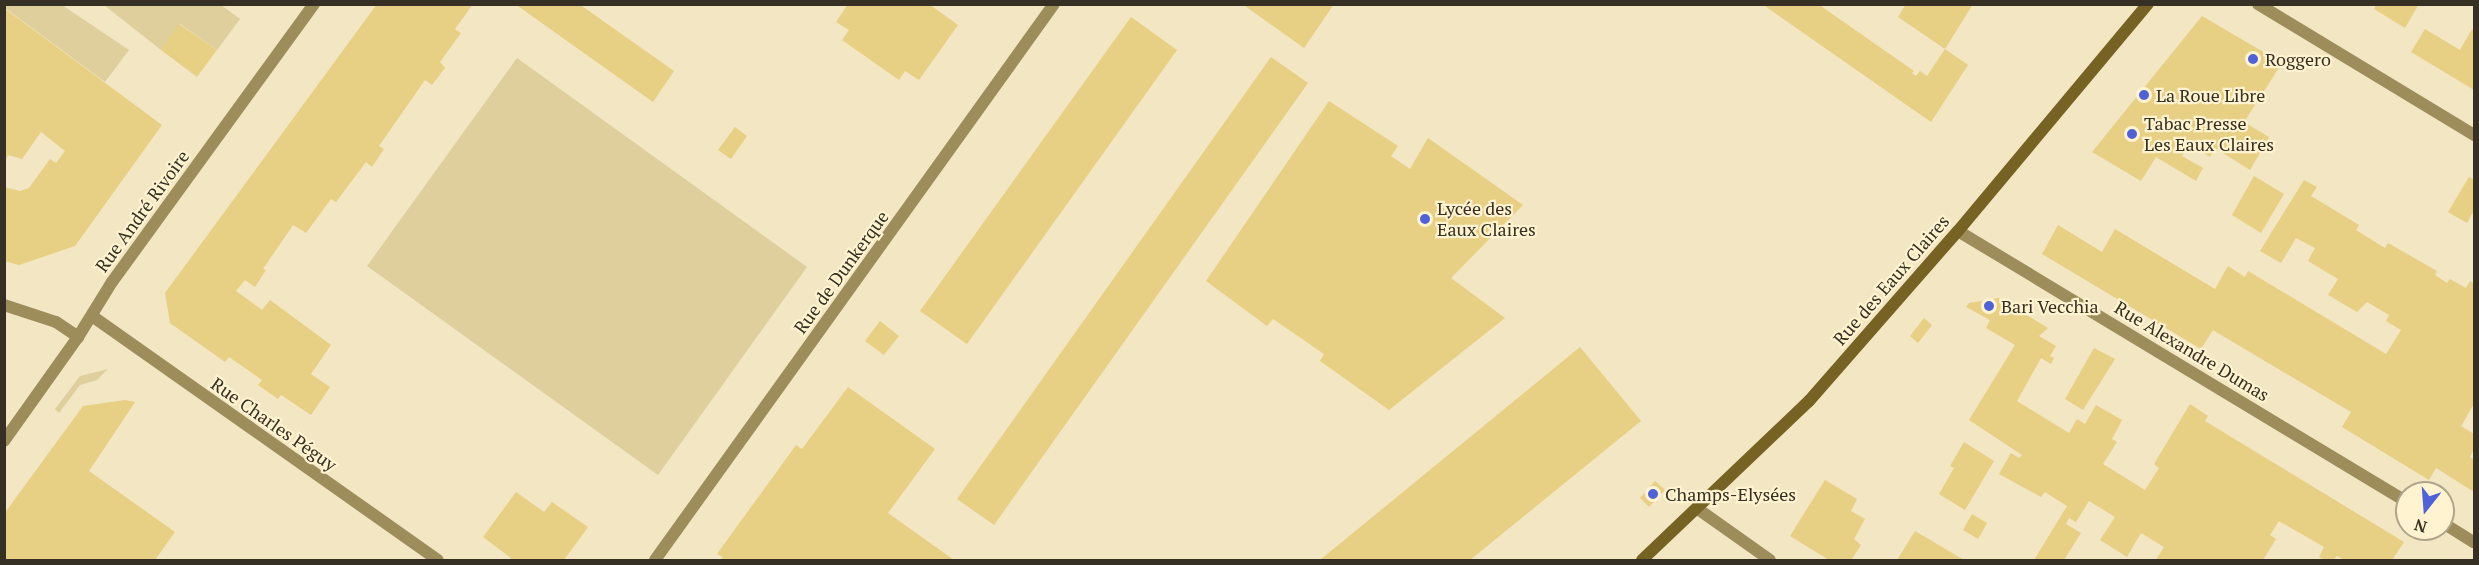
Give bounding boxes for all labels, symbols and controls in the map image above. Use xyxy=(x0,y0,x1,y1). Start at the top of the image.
place label: Roggero xyxy=(2265,48,2331,70)
marker: Roggero xyxy=(2246,52,2260,66)
place label: La Roue Libre xyxy=(2156,84,2265,106)
marker: La Roue Libre xyxy=(2137,88,2151,102)
place label: Tabac Presse Les Eaux Claires xyxy=(2144,113,2274,156)
marker: Tabac Presse Les Eaux Claires xyxy=(2125,127,2139,141)
street label: Rue André Rivoire xyxy=(90,146,194,276)
place label: Lycée des Eaux Claires xyxy=(1437,198,1536,240)
street label: Rue de Dunkerque xyxy=(789,206,893,338)
street label: Rue des Eaux Claires xyxy=(1829,211,1953,349)
marker: Lycée des Eaux Claires xyxy=(1418,212,1432,226)
place label: Bari Vecchia xyxy=(2001,295,2099,317)
street label: Rue Alexandre Dumas xyxy=(2111,296,2273,406)
marker: Bari Vecchia xyxy=(1982,299,1996,313)
street label: Rue Charles Péguy xyxy=(207,373,341,475)
north arrow xyxy=(2395,481,2455,541)
place label: Champs-Elysées xyxy=(1665,483,1796,505)
marker: Champs-Elysées xyxy=(1646,487,1660,501)
text: N xyxy=(2411,514,2429,539)

